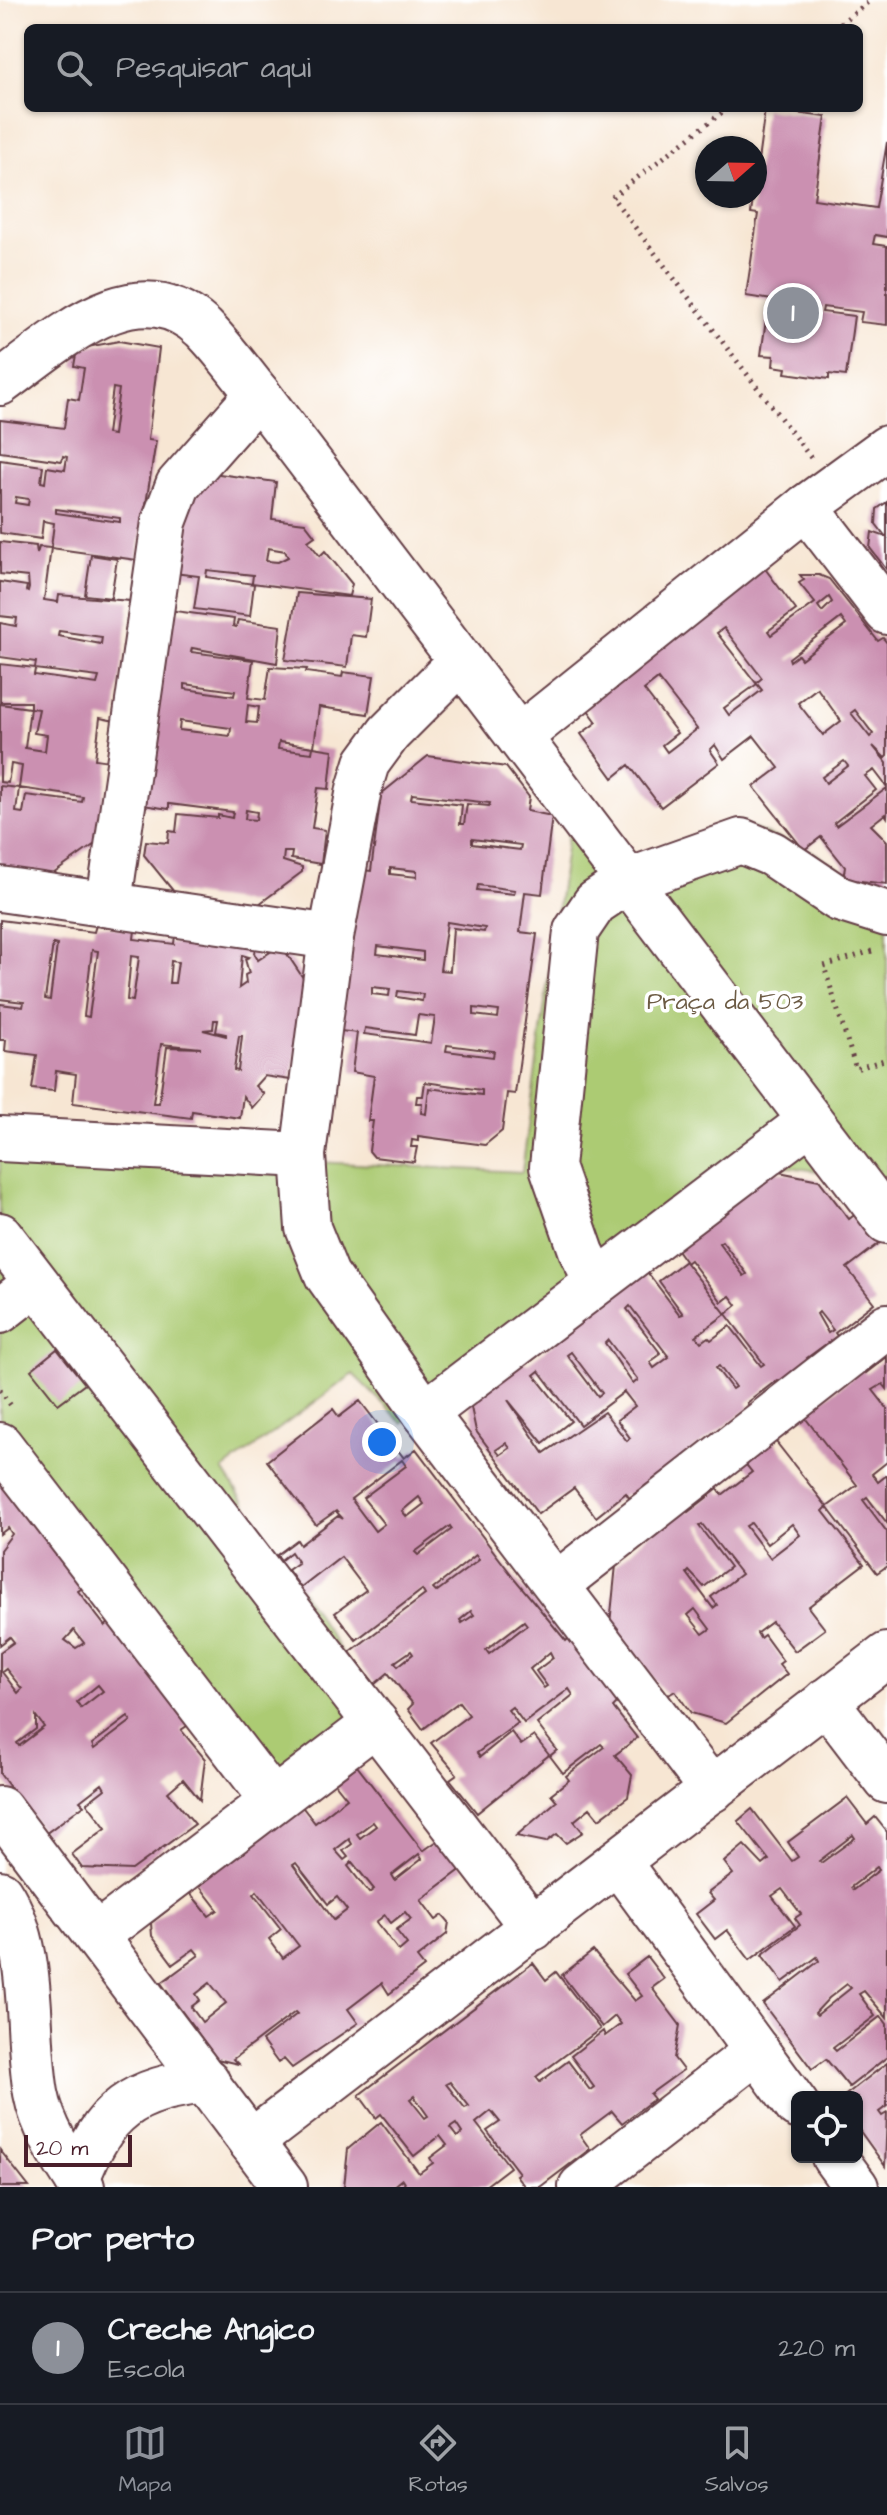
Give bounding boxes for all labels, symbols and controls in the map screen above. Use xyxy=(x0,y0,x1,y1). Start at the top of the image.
search box xyxy=(24,24,863,112)
icon: search xyxy=(52,46,96,90)
text: Pesquisar aqui xyxy=(116,47,311,89)
north arrow xyxy=(695,136,767,208)
pin: 1 xyxy=(767,283,819,343)
park label: Praça da 503 xyxy=(647,985,803,1019)
your location xyxy=(362,1422,402,1462)
map controls xyxy=(791,2091,863,2163)
button: locate xyxy=(791,2091,863,2163)
scale bar xyxy=(24,2131,132,2167)
text: 20 m xyxy=(36,2133,88,2164)
text: Por perto xyxy=(32,2215,194,2263)
text: Creche Angico xyxy=(108,2309,314,2351)
text: 1 xyxy=(56,2330,60,2366)
text: 220 m xyxy=(778,2330,855,2366)
text: Escola xyxy=(108,2351,185,2387)
tab: Mapa xyxy=(119,2421,171,2500)
tab: Rotas xyxy=(409,2421,468,2500)
tab: Salvos xyxy=(705,2421,768,2500)

